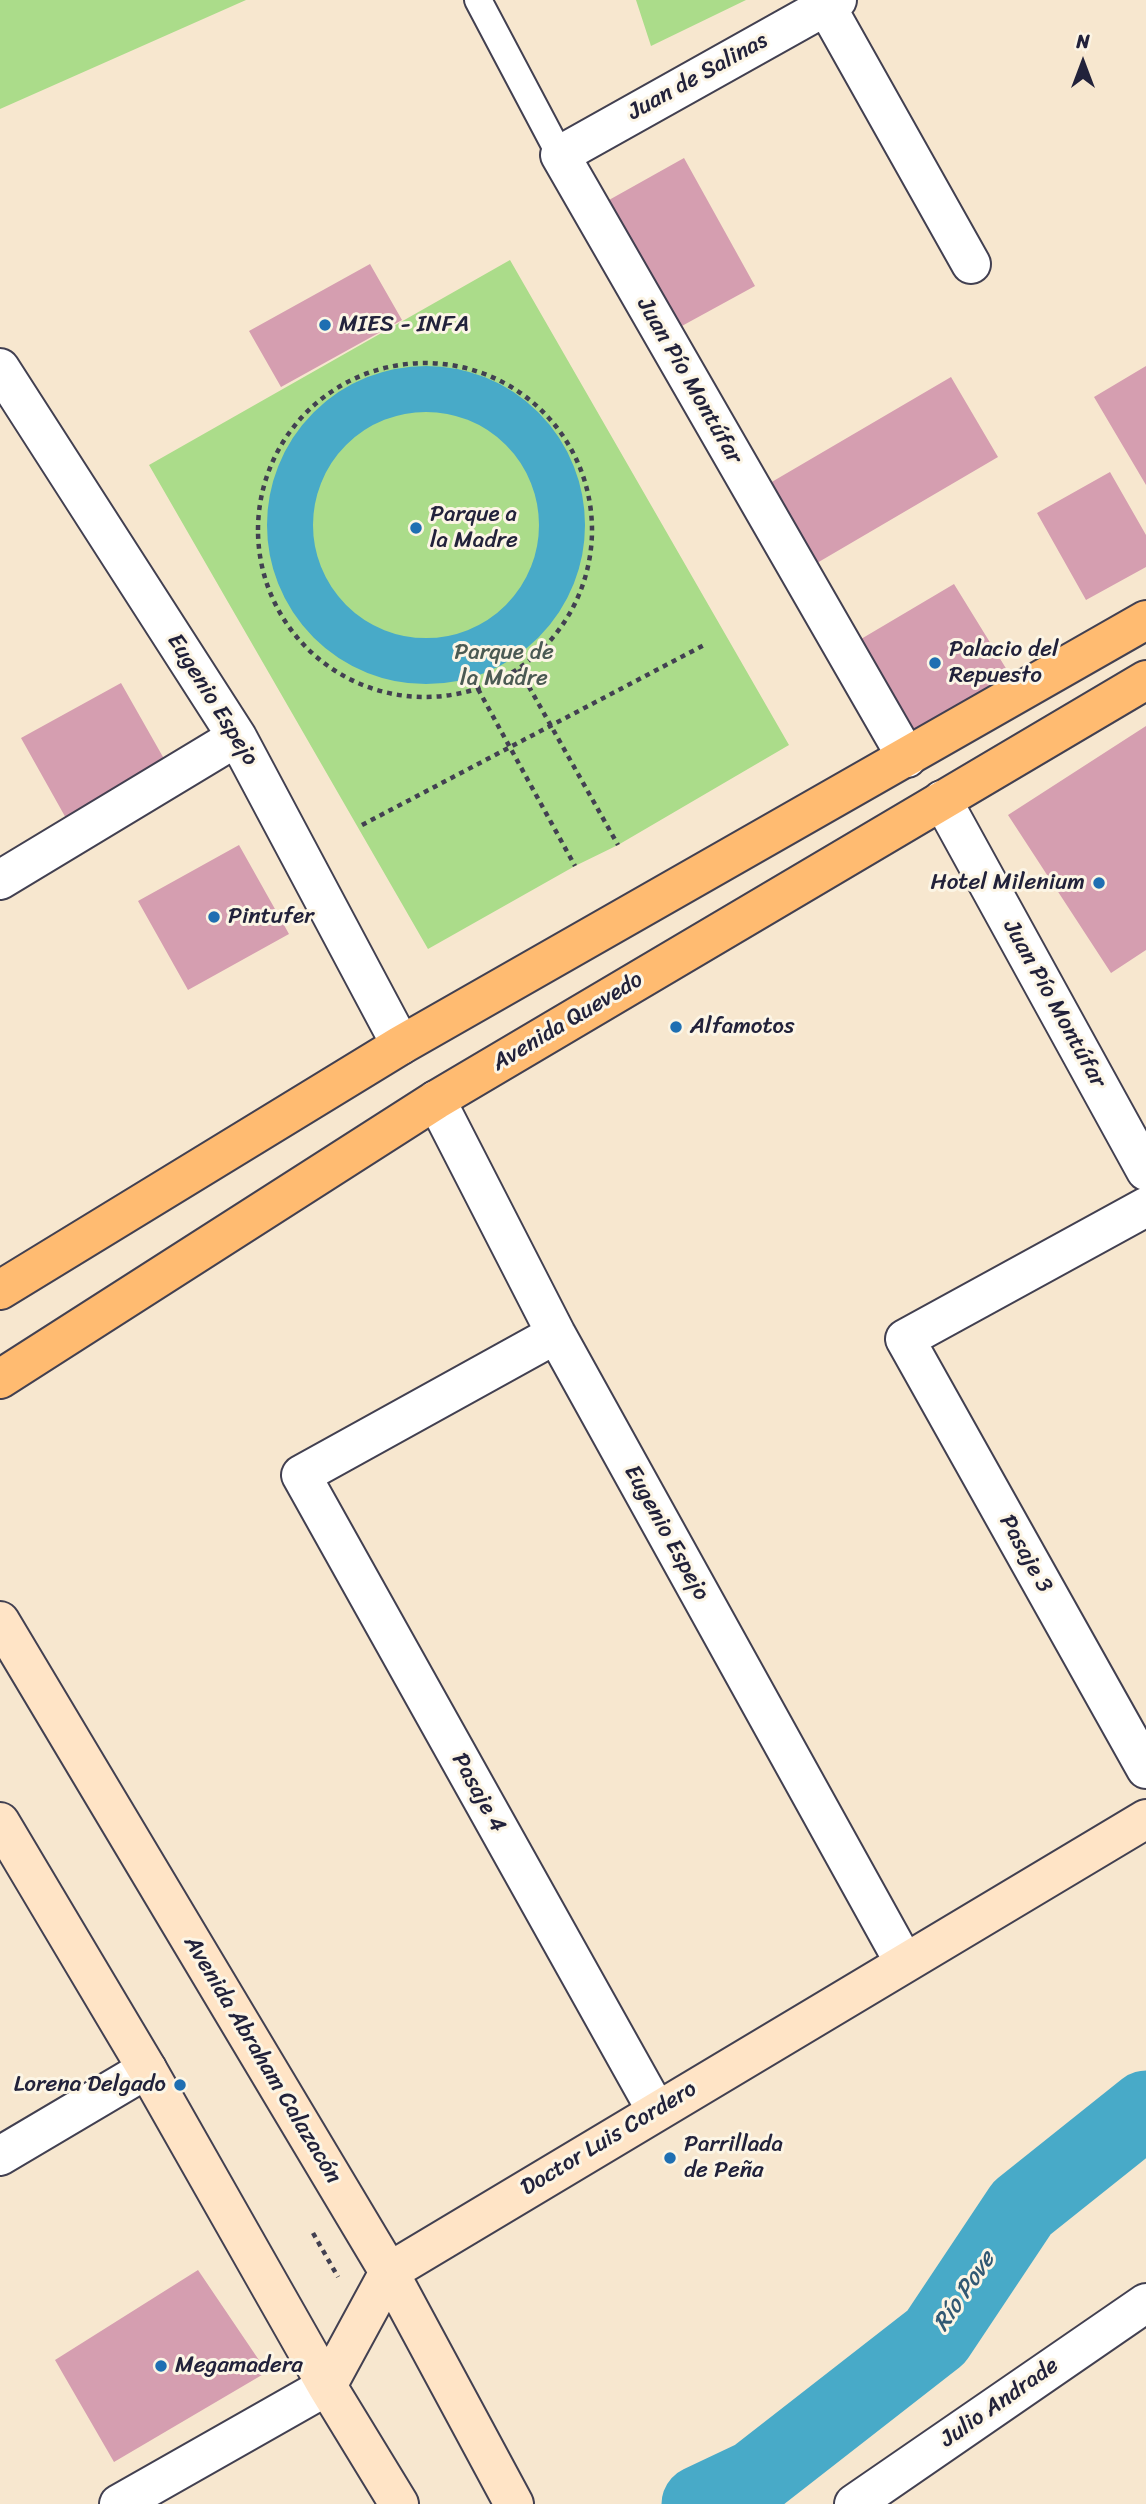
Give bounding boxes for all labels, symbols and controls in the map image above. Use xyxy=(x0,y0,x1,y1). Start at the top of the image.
text: N xyxy=(1076,25,1090,58)
street label: Juan de Salinas xyxy=(623,27,773,127)
north arrow xyxy=(1048,28,1118,98)
street label: Juan Pío Montúfar xyxy=(630,293,748,469)
place label: MIES - INFA xyxy=(339,311,469,339)
marker: MIES - INFA xyxy=(317,317,333,333)
place label: Parque a la Madre xyxy=(430,501,518,555)
marker: Parque a la Madre xyxy=(408,520,424,536)
street label: Eugenio Espejo xyxy=(160,629,264,771)
place label: Palacio del Repuesto xyxy=(949,636,1059,690)
park label: Parque de la Madre xyxy=(454,639,554,693)
marker: Palacio del Repuesto xyxy=(927,655,943,671)
place label: Hotel Milenium xyxy=(930,869,1085,897)
marker: Hotel Milenium xyxy=(1091,875,1107,891)
place label: Pintufer xyxy=(228,903,314,931)
marker: Pintufer xyxy=(206,909,222,925)
street label: Juan Pío Montúfar xyxy=(997,915,1111,1093)
street label: Avenida Quevedo xyxy=(488,966,648,1078)
place label: Alfamotos xyxy=(690,1013,795,1041)
marker: Alfamotos xyxy=(668,1019,684,1035)
street label: Eugenio Espejo xyxy=(617,1460,715,1606)
street label: Pasaje 3 xyxy=(992,1510,1058,1598)
street label: Pasaje 4 xyxy=(445,1748,511,1838)
street label: Avenida Abraham Calazacón xyxy=(177,1931,347,2189)
place label: Lorena Delgado xyxy=(14,2071,166,2099)
street label: Doctor Luis Cordero xyxy=(516,2076,702,2202)
marker: Lorena Delgado xyxy=(172,2077,188,2093)
place label: Parrillada de Peña xyxy=(684,2131,783,2185)
marker: Parrillada de Peña xyxy=(662,2150,678,2166)
water label: Río Pove xyxy=(928,2247,1002,2337)
place label: Megamadera xyxy=(175,2352,303,2380)
street label: Julio Andrade xyxy=(936,2352,1064,2454)
marker: Megamadera xyxy=(153,2358,169,2374)

